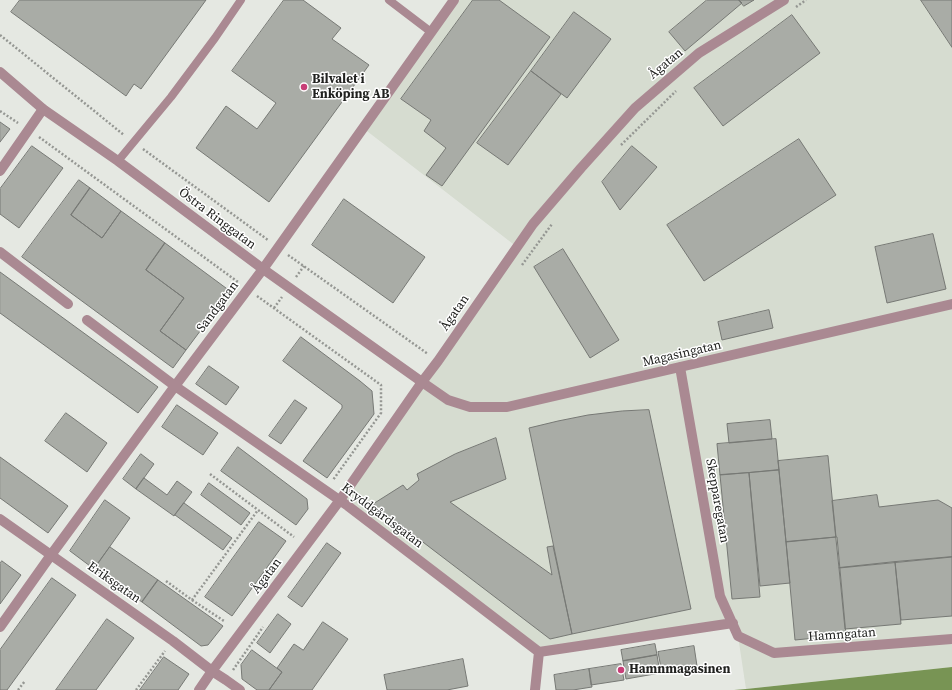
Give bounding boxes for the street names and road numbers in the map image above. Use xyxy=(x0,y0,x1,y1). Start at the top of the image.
street label: Ågatan xyxy=(646,45,686,83)
street label: Östra Ringgatan xyxy=(175,185,259,253)
street label: Sandgatan xyxy=(194,278,242,336)
street label: Ågatan xyxy=(437,292,473,334)
street label: Magasingatan xyxy=(641,337,723,371)
street label: Skepparegatan xyxy=(702,458,732,544)
street label: Kryddgårdsgatan xyxy=(338,480,426,552)
street label: Ågatan xyxy=(249,555,285,597)
street label: Eriksgatan xyxy=(84,559,144,607)
street label: Hamngatan xyxy=(808,625,876,645)

